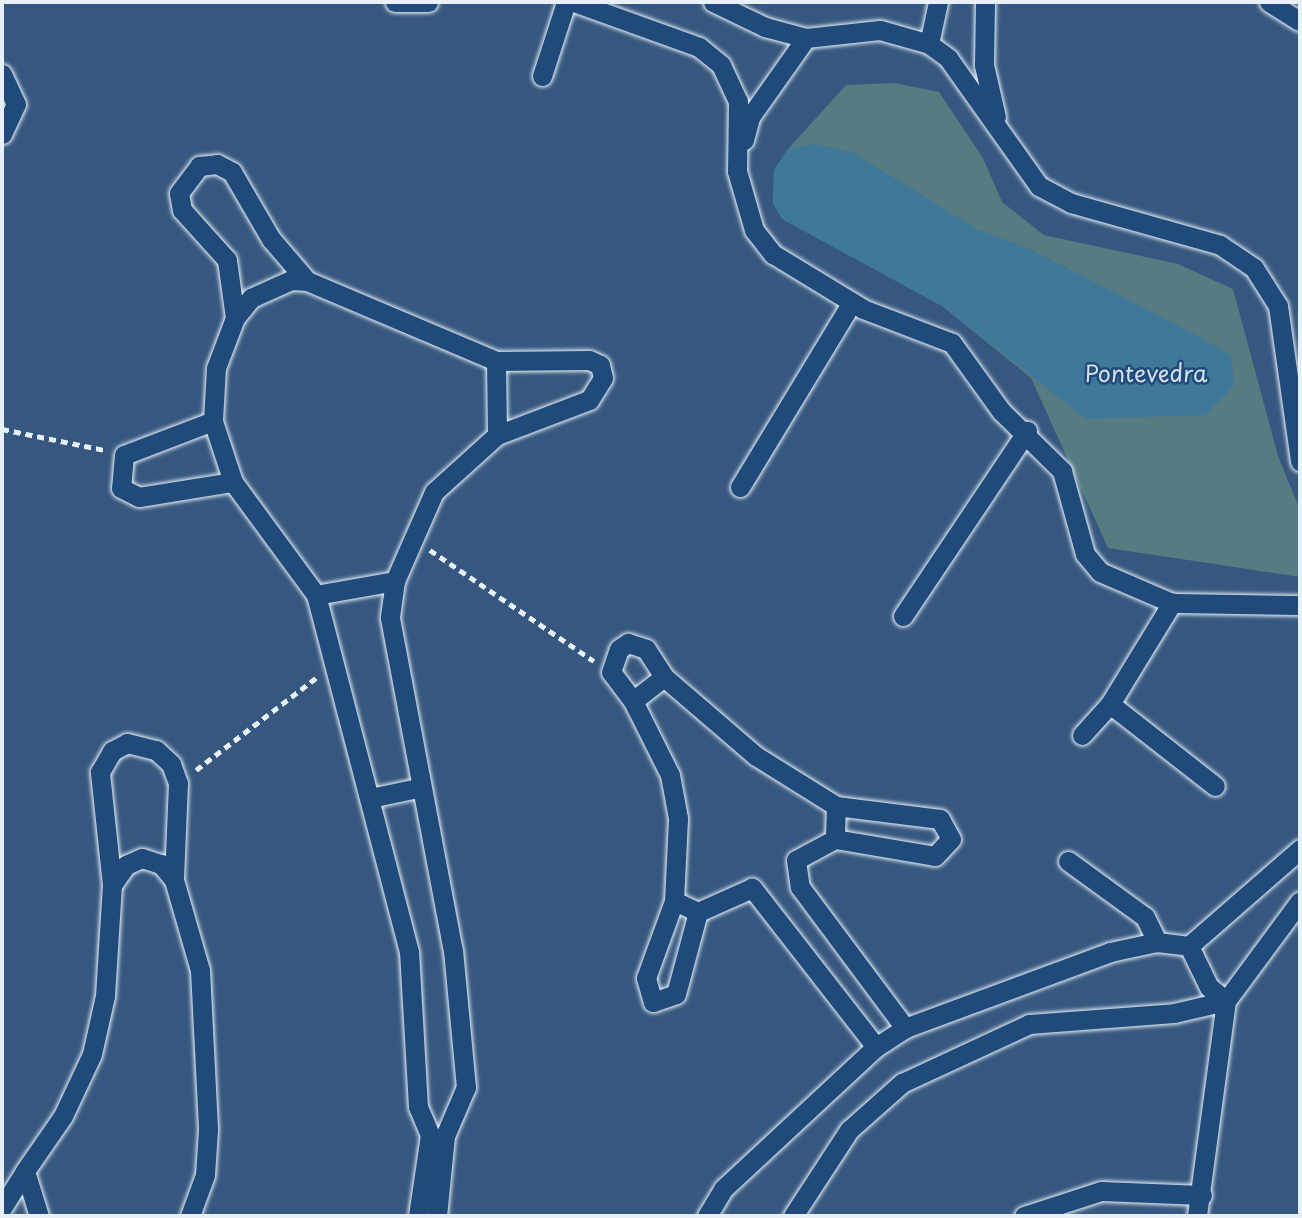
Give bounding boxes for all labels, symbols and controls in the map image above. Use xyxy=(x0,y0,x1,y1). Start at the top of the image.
park label: Pontevedra xyxy=(1085,359,1207,387)

